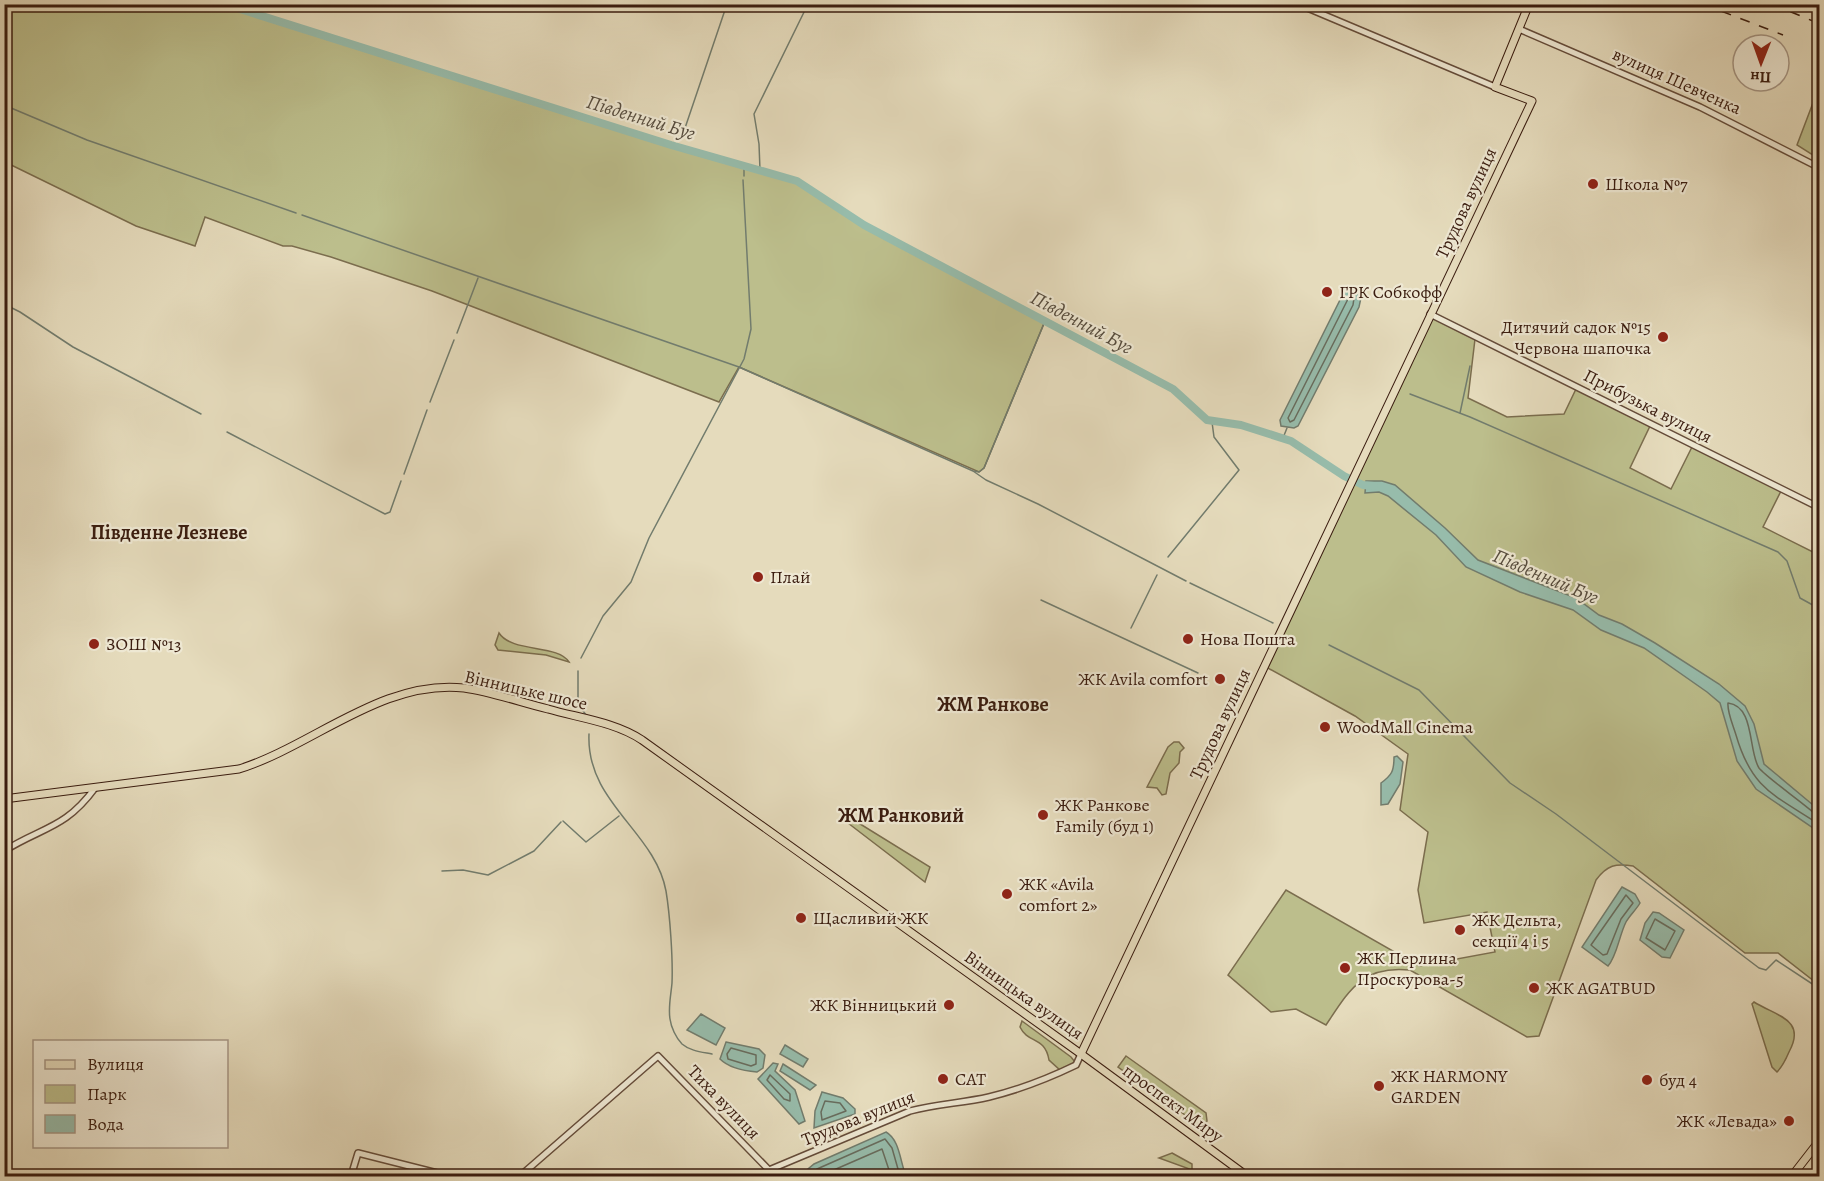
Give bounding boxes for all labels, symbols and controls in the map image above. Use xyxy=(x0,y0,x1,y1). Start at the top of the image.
north arrow xyxy=(1731,33,1791,93)
street label: вулиця Шевченка xyxy=(1609,42,1746,120)
text: Пн xyxy=(1750,66,1771,88)
water label: Південний Буг xyxy=(583,88,699,147)
street label: Трудова вулиця xyxy=(1430,144,1502,262)
place label: Школа №7 xyxy=(1605,172,1688,196)
marker: Школа №7 xyxy=(1586,177,1600,191)
place label: ГРК Собкофф xyxy=(1339,280,1442,304)
water label: Південний Буг xyxy=(1026,284,1138,361)
marker: ГРК Собкофф xyxy=(1320,285,1334,299)
place label: Дитячий садок №15 Червона шапочка xyxy=(1501,315,1652,360)
marker: Дитячий садок №15 Червона шапочка xyxy=(1656,330,1670,344)
street label: Прибузька вулиця xyxy=(1580,363,1716,449)
district label: Південне Лезневе xyxy=(90,519,248,546)
water label: Південний Буг xyxy=(1489,542,1603,611)
place label: Плай xyxy=(770,565,811,589)
marker: Плай xyxy=(751,570,765,584)
place label: Нова Пошта xyxy=(1200,627,1296,651)
place label: ЗОШ №13 xyxy=(106,632,181,656)
marker: Нова Пошта xyxy=(1181,632,1195,646)
marker: ЗОШ №13 xyxy=(87,637,101,651)
street label: Вінницьке шосе xyxy=(462,664,590,716)
street label: Трудова вулиця xyxy=(1184,665,1256,783)
place label: ЖК Avila comfort xyxy=(1078,667,1208,691)
marker: ЖК Avila comfort xyxy=(1213,672,1227,686)
district label: ЖМ Ранкове xyxy=(937,691,1049,718)
place label: WoodMall Cinema xyxy=(1336,715,1474,739)
marker: WoodMall Cinema xyxy=(1318,720,1332,734)
place label: ЖК Ранкове Family (буд 1) xyxy=(1055,793,1154,838)
district label: ЖМ Ранковий xyxy=(838,802,964,829)
marker: ЖК Ранкове Family (буд 1) xyxy=(1036,808,1050,822)
place label: ЖК «Avila comfort 2» xyxy=(1019,872,1098,917)
marker: ЖК «Avila comfort 2» xyxy=(1000,887,1014,901)
place label: Щасливий ЖК xyxy=(813,906,929,930)
place label: ЖК Дельта, секції 4 і 5 xyxy=(1472,908,1562,953)
marker: Щасливий ЖК xyxy=(794,911,808,925)
marker: ЖК Дельта, секції 4 і 5 xyxy=(1453,923,1467,937)
street label: Вінницька вулиця xyxy=(959,945,1089,1045)
place label: ЖК Перлина Проскурова-5 xyxy=(1357,946,1464,991)
marker: ЖК Перлина Проскурова-5 xyxy=(1338,961,1352,975)
place label: ЖК AGATBUD xyxy=(1546,976,1655,1000)
marker: ЖК AGATBUD xyxy=(1527,981,1541,995)
place label: ЖК Вінницький xyxy=(810,993,937,1017)
marker: ЖК Вінницький xyxy=(942,998,956,1012)
legend xyxy=(33,1040,228,1148)
text: Вулиця xyxy=(87,1052,144,1076)
street label: проспект Миру xyxy=(1118,1058,1229,1148)
street label: Тиха вулиця xyxy=(682,1059,766,1145)
place label: ЖК HARMONY GARDEN xyxy=(1391,1064,1509,1109)
place label: САТ xyxy=(955,1067,986,1091)
place label: буд 4 xyxy=(1659,1068,1697,1092)
marker: САТ xyxy=(936,1072,950,1086)
marker: буд 4 xyxy=(1640,1073,1654,1087)
marker: ЖК HARMONY GARDEN xyxy=(1372,1079,1386,1093)
text: Парк xyxy=(87,1082,127,1106)
street label: Трудова вулиця xyxy=(798,1084,918,1152)
place label: ЖК «Левада» xyxy=(1677,1109,1777,1133)
text: Вода xyxy=(87,1112,125,1136)
marker: ЖК «Левада» xyxy=(1782,1114,1796,1128)

